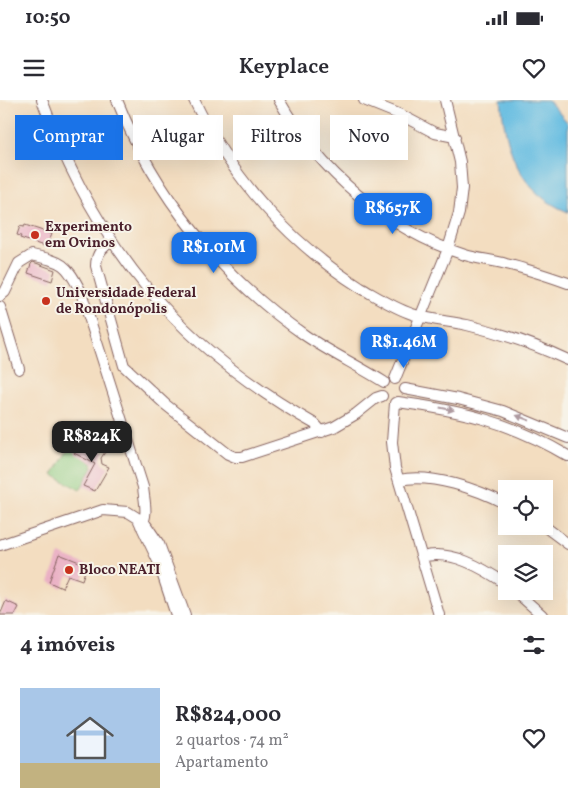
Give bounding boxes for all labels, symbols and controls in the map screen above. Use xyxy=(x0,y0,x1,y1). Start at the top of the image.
text: 10:50 xyxy=(25,5,70,31)
text: Keyplace xyxy=(239,52,329,83)
icon: menu xyxy=(20,54,48,82)
icon: heart xyxy=(520,54,548,82)
chip: Comprar xyxy=(15,115,123,160)
chip: Alugar xyxy=(133,115,223,160)
chip: Filtros xyxy=(233,115,320,160)
chip: Novo xyxy=(330,115,408,160)
pin: R$657K xyxy=(352,192,434,235)
text: R$657K xyxy=(365,198,421,220)
place label: Experimento em Ovinos xyxy=(45,218,132,253)
marker: Experimento em Ovinos xyxy=(29,229,41,241)
pin: R$1.01M xyxy=(168,232,260,274)
text: R$1.01M xyxy=(183,237,245,259)
place label: Universidade Federal de Rondonópolis xyxy=(56,284,197,319)
marker: Universidade Federal de Rondonópolis xyxy=(40,295,52,307)
pin: R$1.46M xyxy=(358,326,450,369)
text: R$1.46M xyxy=(372,332,437,354)
one-way arrow xyxy=(439,405,454,413)
one-way arrow xyxy=(515,414,530,422)
pin: R$824K xyxy=(51,420,133,463)
text: R$824K xyxy=(63,426,121,448)
map controls xyxy=(498,480,553,600)
button: locate xyxy=(498,480,553,535)
button: layers xyxy=(498,545,553,600)
place label: Bloco NEATI xyxy=(79,561,160,580)
marker: Bloco NEATI xyxy=(63,564,75,576)
text: 4 imóveis xyxy=(20,631,115,660)
icon: filters xyxy=(520,631,548,659)
text: R$824,000 xyxy=(175,701,281,730)
icon: home xyxy=(60,708,120,768)
icon: heart xyxy=(520,724,548,752)
text: 2 quartos · 74 m² xyxy=(175,730,289,752)
text: Apartamento xyxy=(175,752,268,774)

